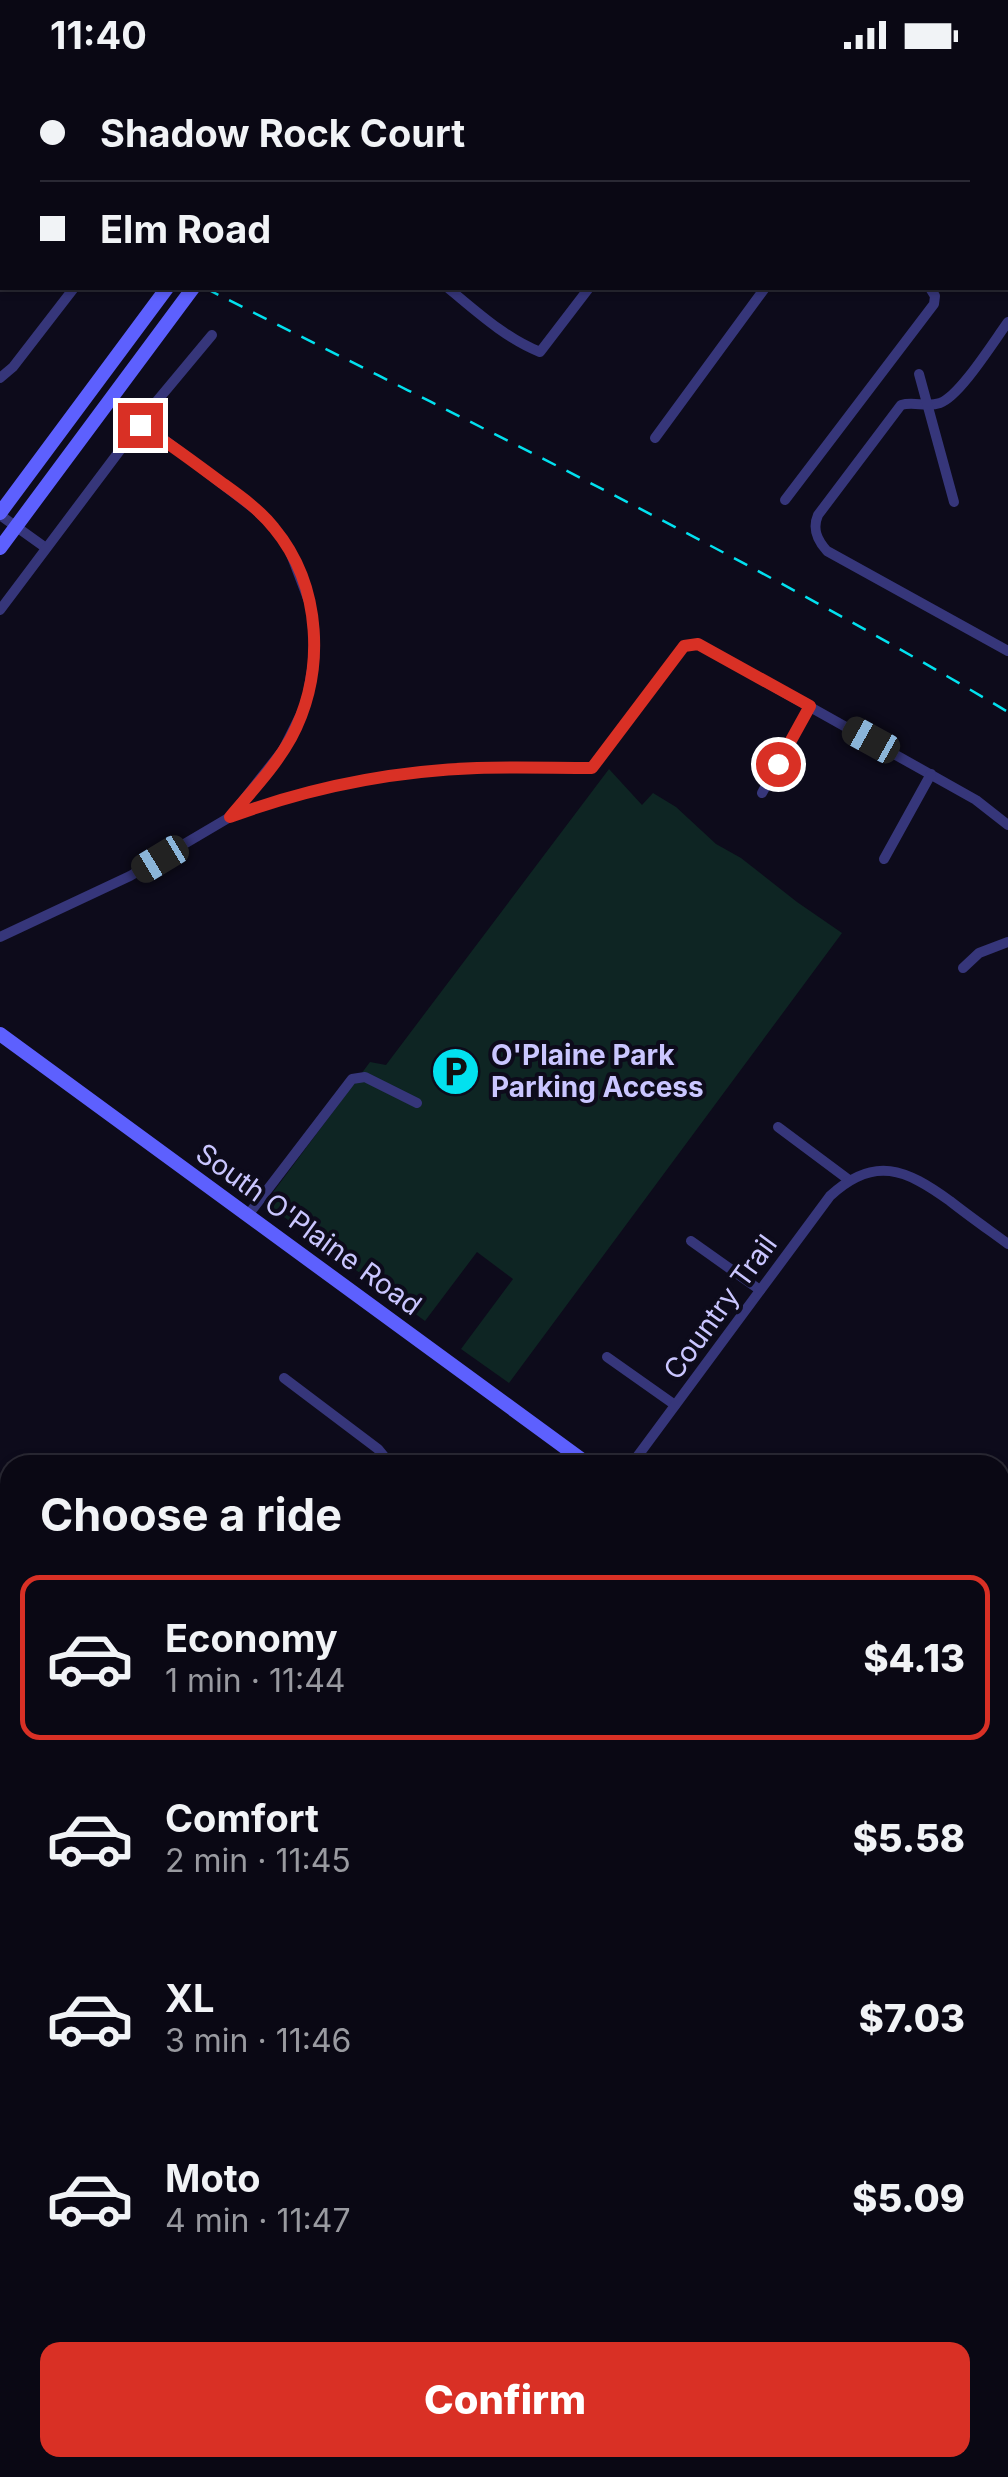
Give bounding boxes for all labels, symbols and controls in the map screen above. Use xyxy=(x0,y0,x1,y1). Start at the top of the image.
text: 11:40 xyxy=(50,12,147,58)
text: Shadow Rock Court xyxy=(100,110,465,156)
text: Elm Road xyxy=(100,206,271,252)
route end xyxy=(118,403,163,448)
car xyxy=(837,712,905,768)
route start xyxy=(756,742,801,787)
car xyxy=(127,831,193,887)
place label: O'Plaine Park Parking Access xyxy=(491,1038,704,1104)
parking icon: O'Plaine Park Parking Access xyxy=(430,1045,482,1097)
street label: South O'Plaine Road xyxy=(190,1136,428,1322)
street label: Country Trail xyxy=(656,1228,784,1386)
text: Choose a ride xyxy=(40,1487,342,1542)
icon: car xyxy=(45,1613,135,1703)
text: Economy xyxy=(165,1615,338,1661)
text: $4.13 xyxy=(863,1635,965,1681)
text: 1 min · 11:44 xyxy=(165,1661,346,1700)
icon: car xyxy=(45,1793,135,1883)
text: Comfort xyxy=(165,1795,319,1841)
text: $5.58 xyxy=(853,1815,965,1861)
text: 2 min · 11:45 xyxy=(165,1841,351,1880)
icon: car xyxy=(45,1973,135,2063)
text: XL xyxy=(165,1975,215,2021)
text: $7.03 xyxy=(859,1995,965,2041)
text: 3 min · 11:46 xyxy=(165,2021,351,2060)
icon: car xyxy=(45,2153,135,2243)
text: Moto xyxy=(165,2155,261,2201)
text: $5.09 xyxy=(852,2175,965,2221)
text: 4 min · 11:47 xyxy=(165,2201,351,2240)
button: Confirm xyxy=(40,2342,970,2457)

